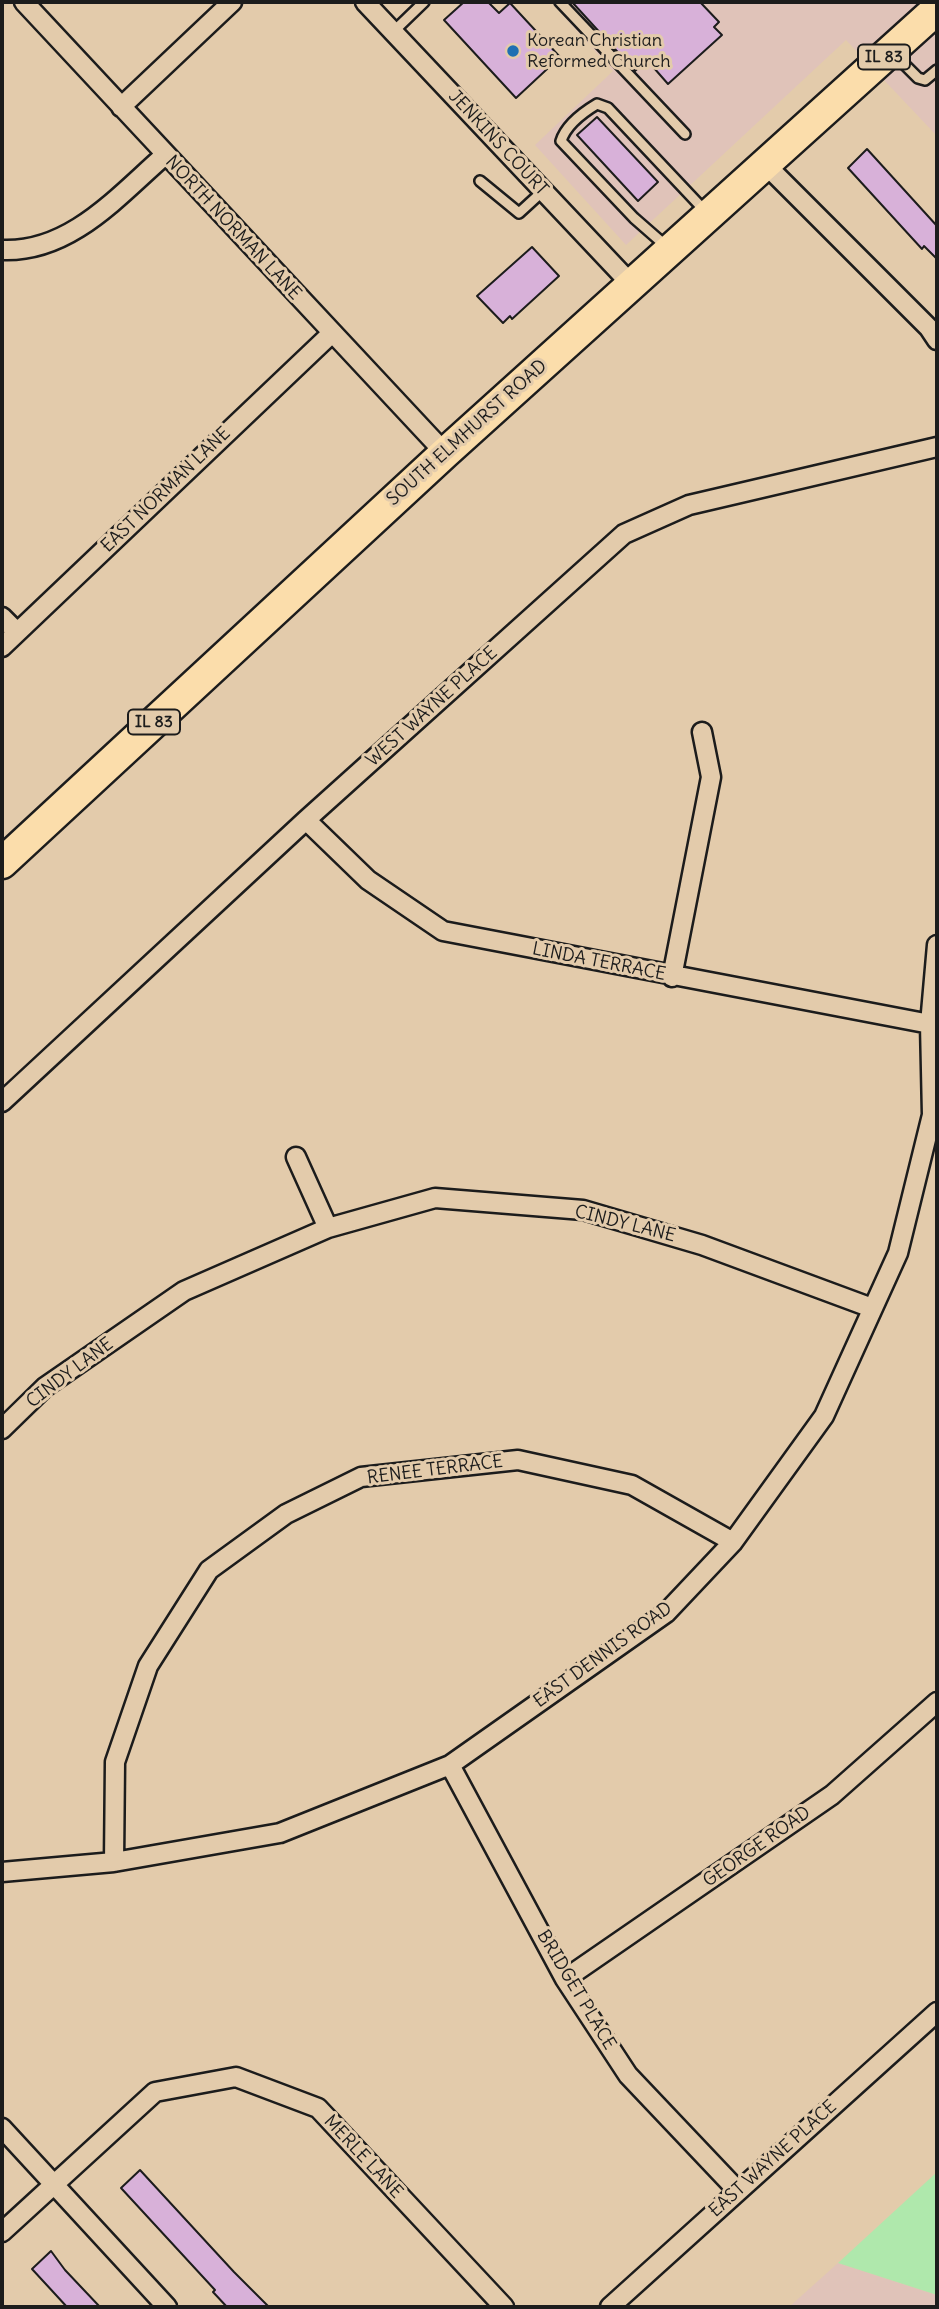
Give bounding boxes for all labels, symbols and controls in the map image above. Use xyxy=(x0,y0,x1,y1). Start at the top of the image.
place label: Korean Christian Reformed Church xyxy=(527,30,671,72)
marker: Korean Christian Reformed Church xyxy=(505,43,521,59)
road number: IL 83 xyxy=(858,44,910,69)
street label: JENKINS COURT xyxy=(444,86,552,200)
street label: NORTH NORMAN LANE xyxy=(161,151,305,305)
street label: SOUTH ELMHURST ROAD xyxy=(383,355,551,511)
street label: EAST NORMAN LANE xyxy=(97,423,235,557)
street label: WEST WAYNE PLACE xyxy=(362,642,502,772)
road number: IL 83 xyxy=(128,709,180,734)
street label: LINDA TERRACE xyxy=(530,938,668,986)
street label: CINDY LANE xyxy=(572,1201,678,1247)
street label: CINDY LANE xyxy=(22,1333,118,1413)
street label: RENEE TERRACE xyxy=(366,1451,504,1489)
street label: EAST DENNIS ROAD xyxy=(530,1598,676,1712)
street label: GEORGE ROAD xyxy=(699,1802,815,1892)
street label: BRIDGET PLACE xyxy=(532,1926,620,2054)
street label: EAST WAYNE PLACE xyxy=(705,2096,841,2222)
street label: MERLE LANE xyxy=(319,2111,407,2203)

